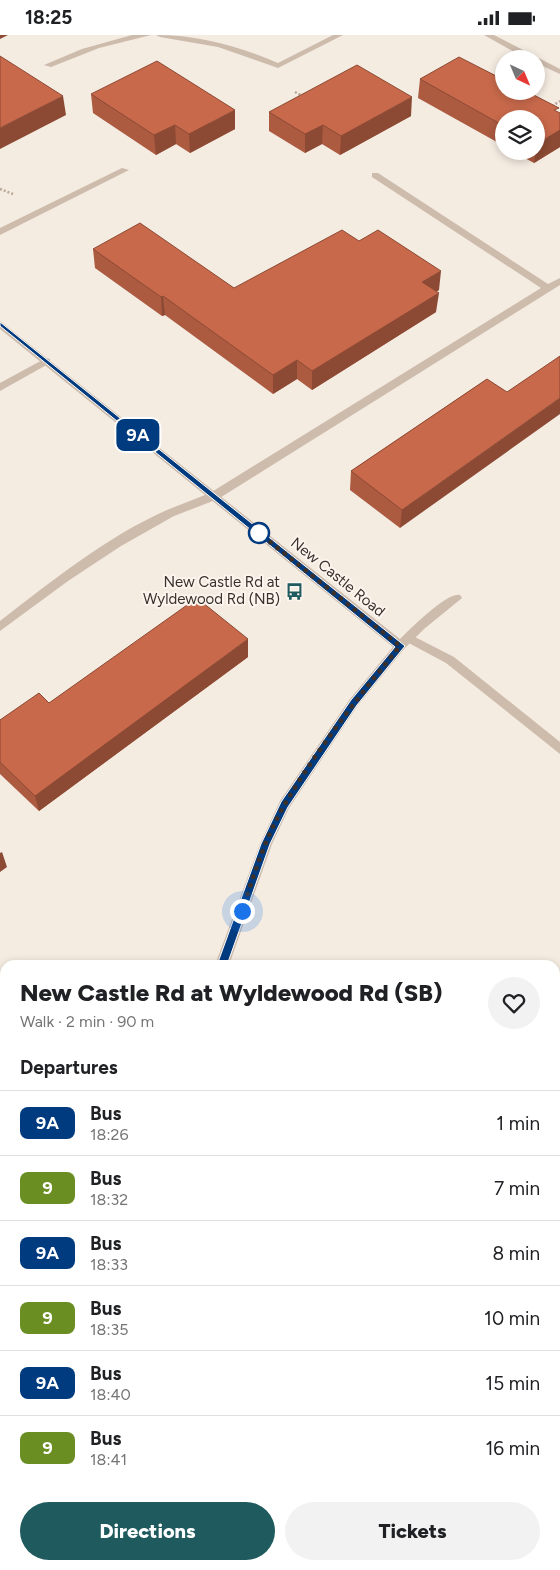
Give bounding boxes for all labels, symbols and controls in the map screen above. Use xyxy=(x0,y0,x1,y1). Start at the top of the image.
text: 18:25 xyxy=(25,6,72,29)
north arrow xyxy=(495,50,545,100)
map controls xyxy=(495,50,545,160)
button: layers xyxy=(495,110,545,160)
line badge: 9A xyxy=(116,419,160,451)
text: 9A xyxy=(126,424,150,446)
unlabelled marker xyxy=(248,522,270,544)
street label: New Castle Road xyxy=(287,534,389,620)
place label: New Castle Rd at Wyldewood Rd (NB) xyxy=(143,573,280,608)
bus stop icon: New Castle Rd at Wyldewood Rd (NB) xyxy=(284,581,304,601)
your location xyxy=(230,899,255,924)
button: heart xyxy=(488,977,540,1029)
text: New Castle Rd at Wyldewood Rd (SB) xyxy=(20,978,443,1007)
text: Walk · 2 min · 90 m xyxy=(20,1012,154,1031)
text: Departures xyxy=(20,1056,118,1079)
text: Bus xyxy=(90,1102,121,1125)
text: 9A xyxy=(36,1112,59,1134)
text: 1 min xyxy=(496,1112,540,1135)
text: 18:26 xyxy=(90,1125,128,1144)
text: Bus xyxy=(90,1167,121,1190)
text: 9 xyxy=(42,1177,53,1199)
text: 7 min xyxy=(494,1177,540,1200)
text: 18:32 xyxy=(90,1190,128,1209)
text: Bus xyxy=(90,1232,121,1255)
text: 9A xyxy=(36,1242,59,1264)
text: 8 min xyxy=(492,1242,540,1265)
text: 18:33 xyxy=(90,1255,128,1274)
text: Bus xyxy=(90,1297,121,1320)
text: 9 xyxy=(42,1307,53,1329)
text: 10 min xyxy=(484,1307,540,1330)
text: 18:35 xyxy=(90,1320,128,1339)
text: Bus xyxy=(90,1362,121,1385)
text: 9A xyxy=(36,1372,59,1394)
text: 15 min xyxy=(485,1372,540,1395)
text: 18:40 xyxy=(90,1385,131,1404)
text: Bus xyxy=(90,1427,121,1450)
text: 9 xyxy=(42,1437,53,1459)
text: 16 min xyxy=(486,1437,540,1460)
text: 18:41 xyxy=(90,1450,127,1469)
button: Directions xyxy=(20,1502,275,1560)
button: Tickets xyxy=(285,1502,540,1560)

